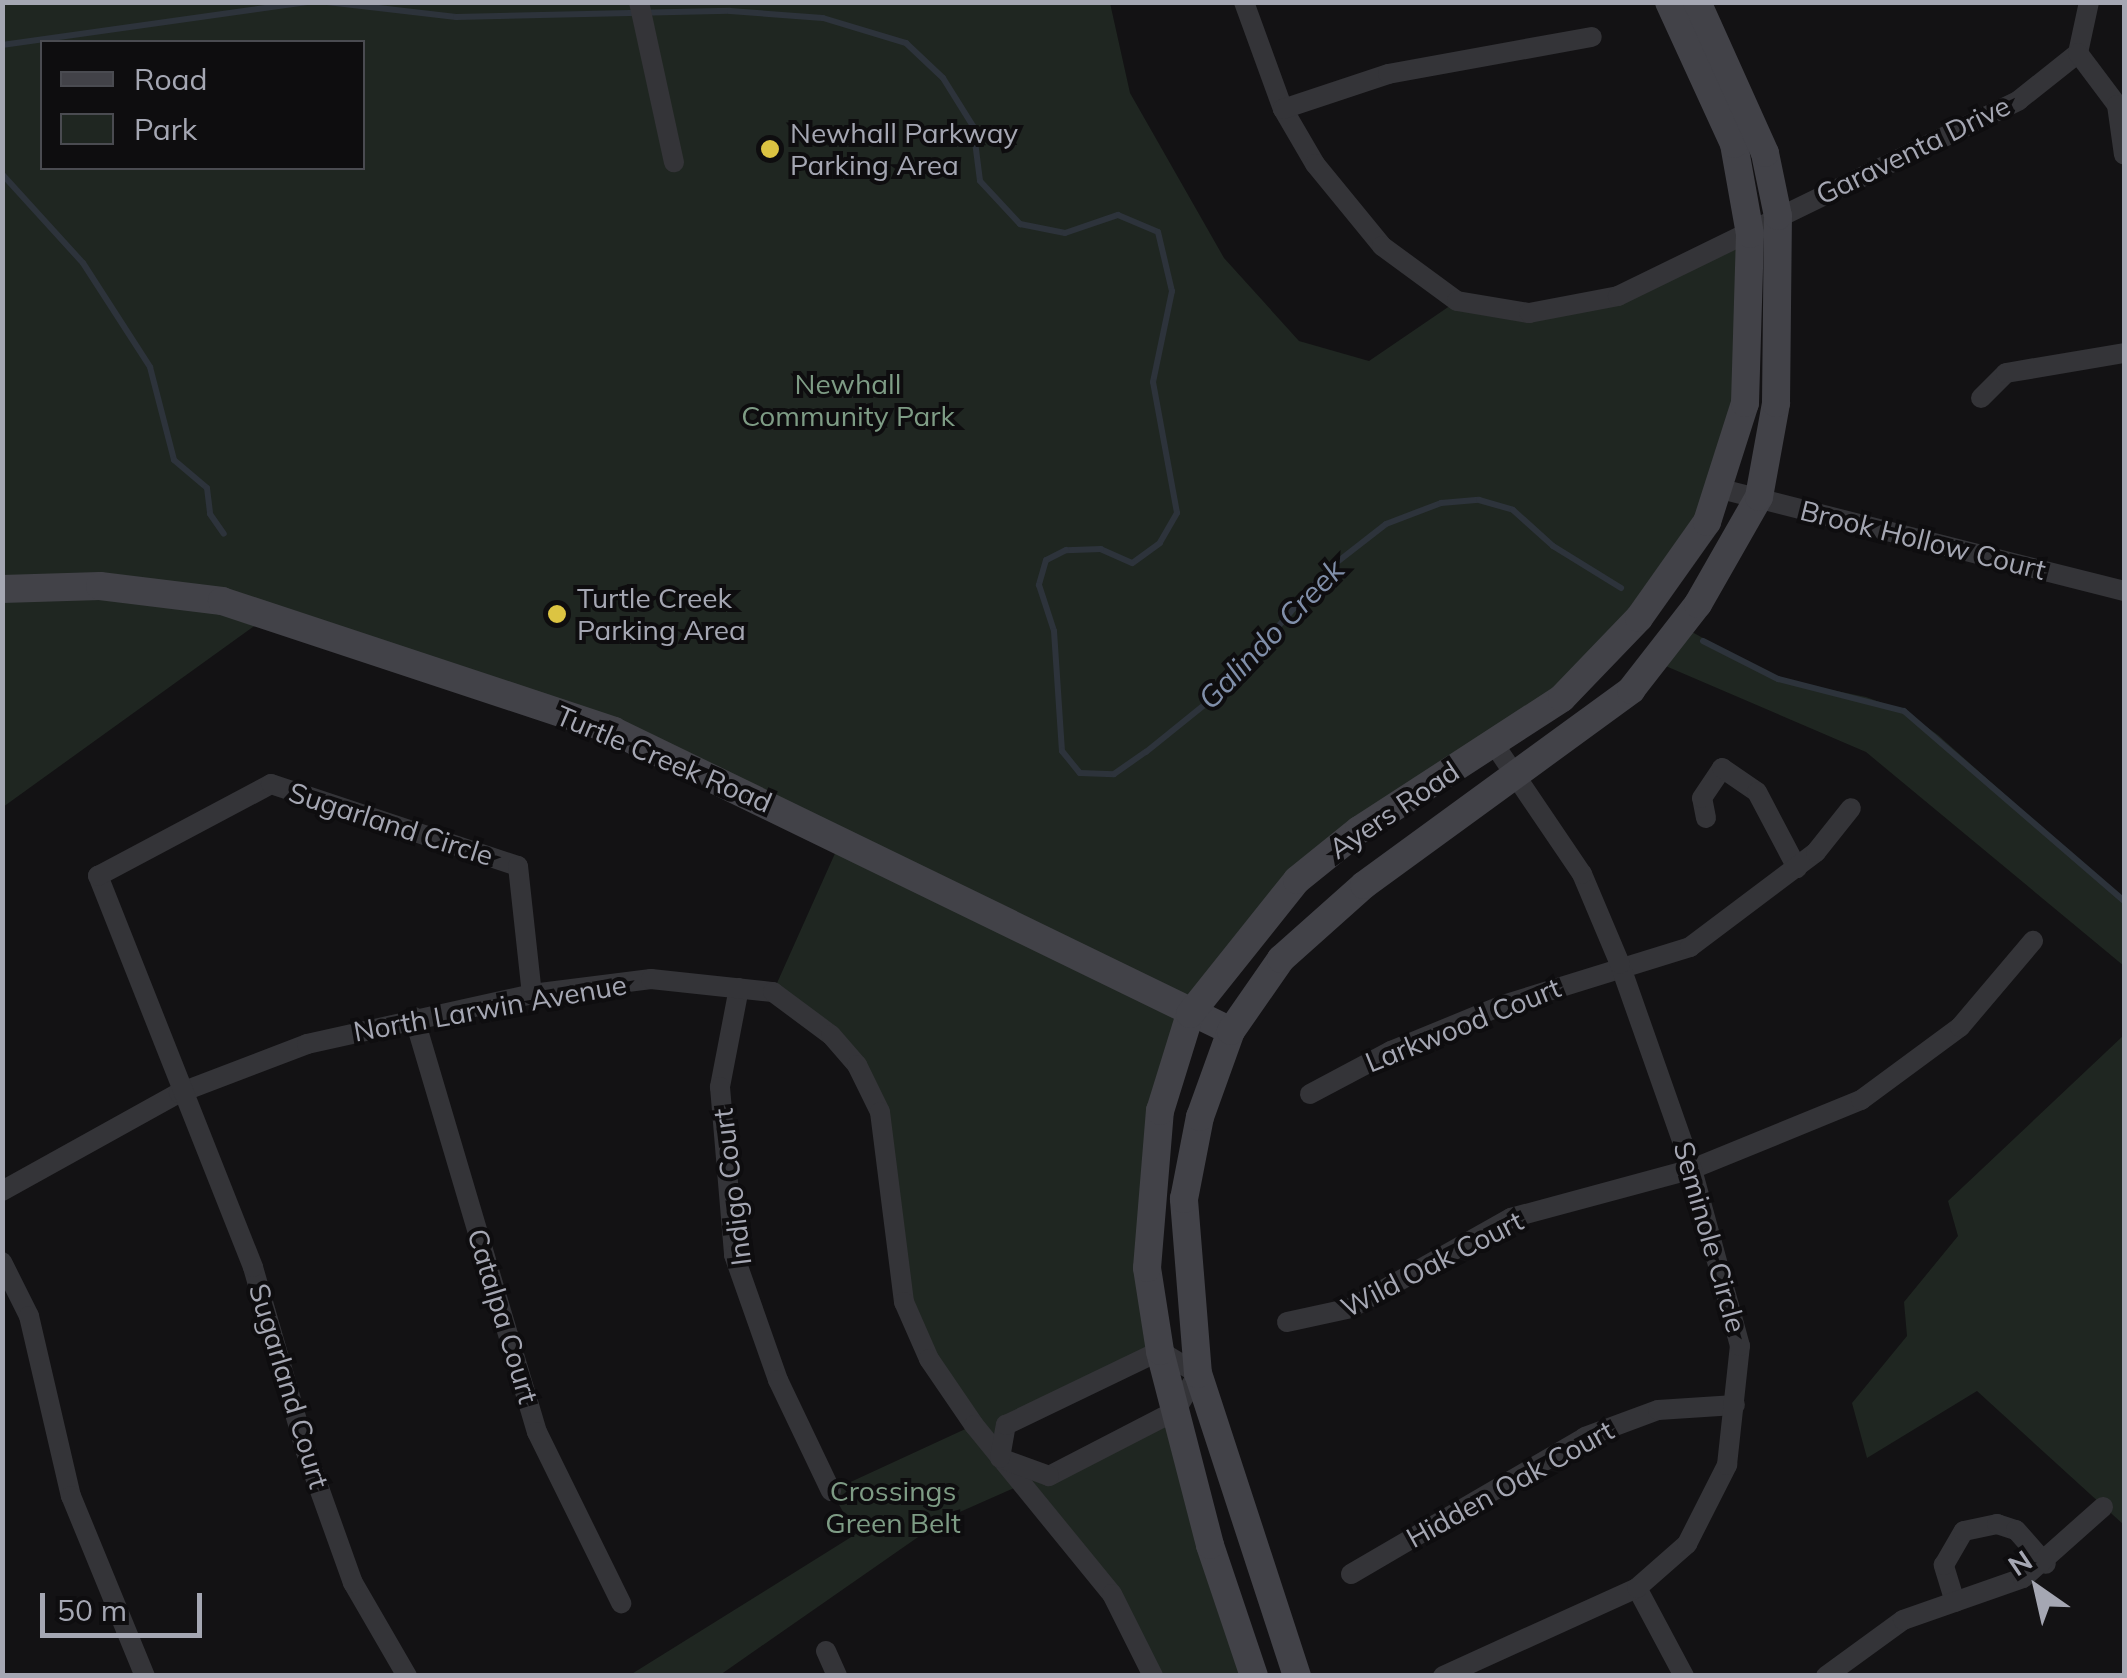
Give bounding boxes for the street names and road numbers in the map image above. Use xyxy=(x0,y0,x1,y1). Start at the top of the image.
street label: Garaventa Drive xyxy=(1810,88,2016,212)
street label: Brook Hollow Court xyxy=(1797,493,2049,587)
street label: Turtle Creek Road xyxy=(551,698,777,820)
street label: Ayers Road xyxy=(1323,754,1465,866)
street label: Sugarland Circle xyxy=(285,775,497,873)
street label: North Larwin Avenue xyxy=(351,967,629,1049)
street label: Larkwood Court xyxy=(1361,971,1565,1079)
street label: Indigo Court xyxy=(706,1106,758,1268)
street label: Seminole Circle xyxy=(1667,1138,1753,1336)
street label: Wild Oak Court xyxy=(1335,1204,1529,1324)
street label: Catalpa Court xyxy=(461,1225,545,1407)
street label: Sugarland Court xyxy=(242,1280,336,1492)
street label: Hidden Oak Court xyxy=(1400,1413,1620,1555)

